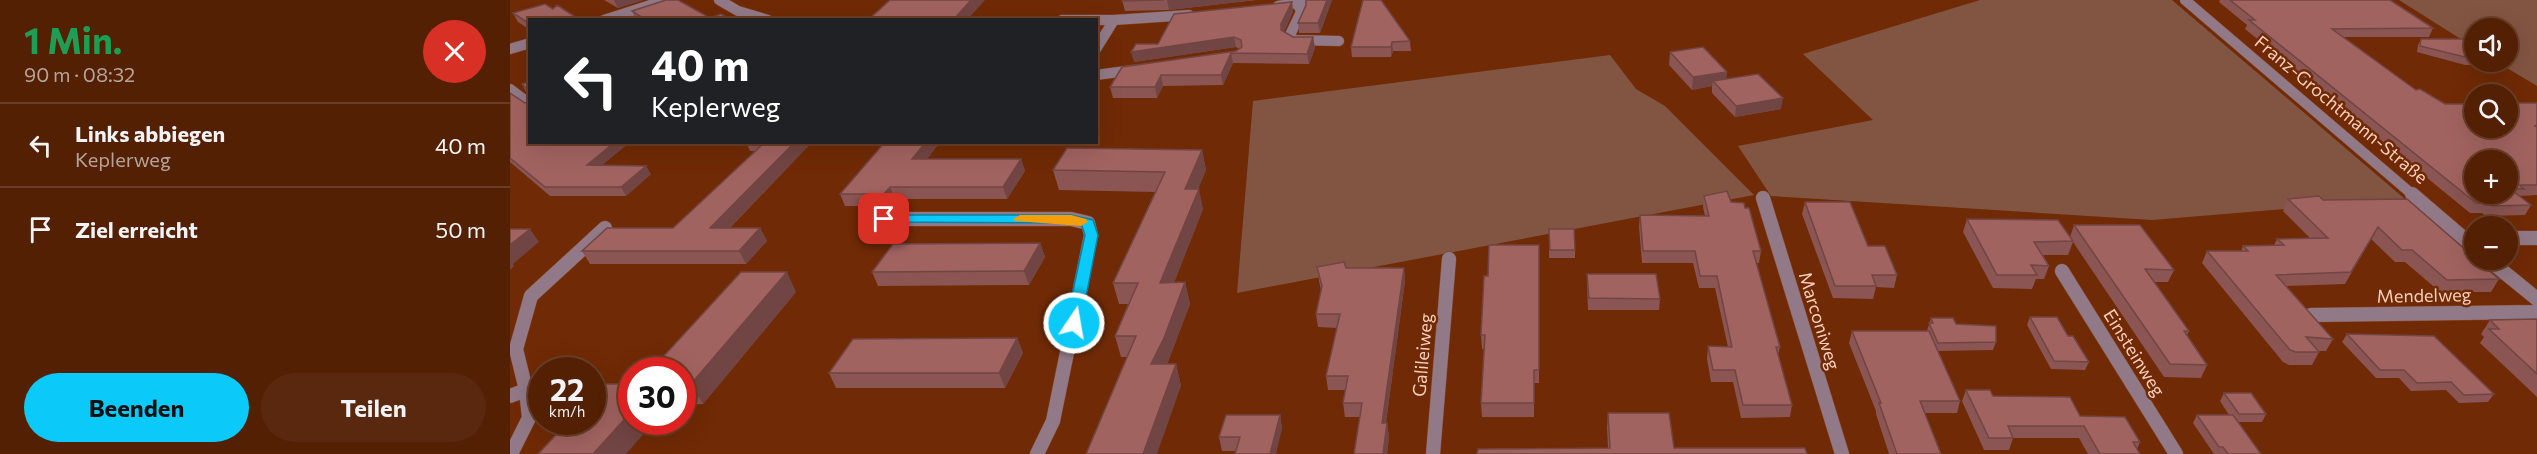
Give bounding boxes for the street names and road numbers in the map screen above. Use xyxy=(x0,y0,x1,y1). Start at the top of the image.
street label: Franz-Grochtmann-Straße xyxy=(2251,31,2432,188)
street label: Marconiweg xyxy=(1795,269,1845,373)
street label: Mendelweg xyxy=(2376,283,2472,307)
street label: Einsteinweg xyxy=(2099,305,2170,400)
street label: Galileiweg xyxy=(1407,312,1437,398)

